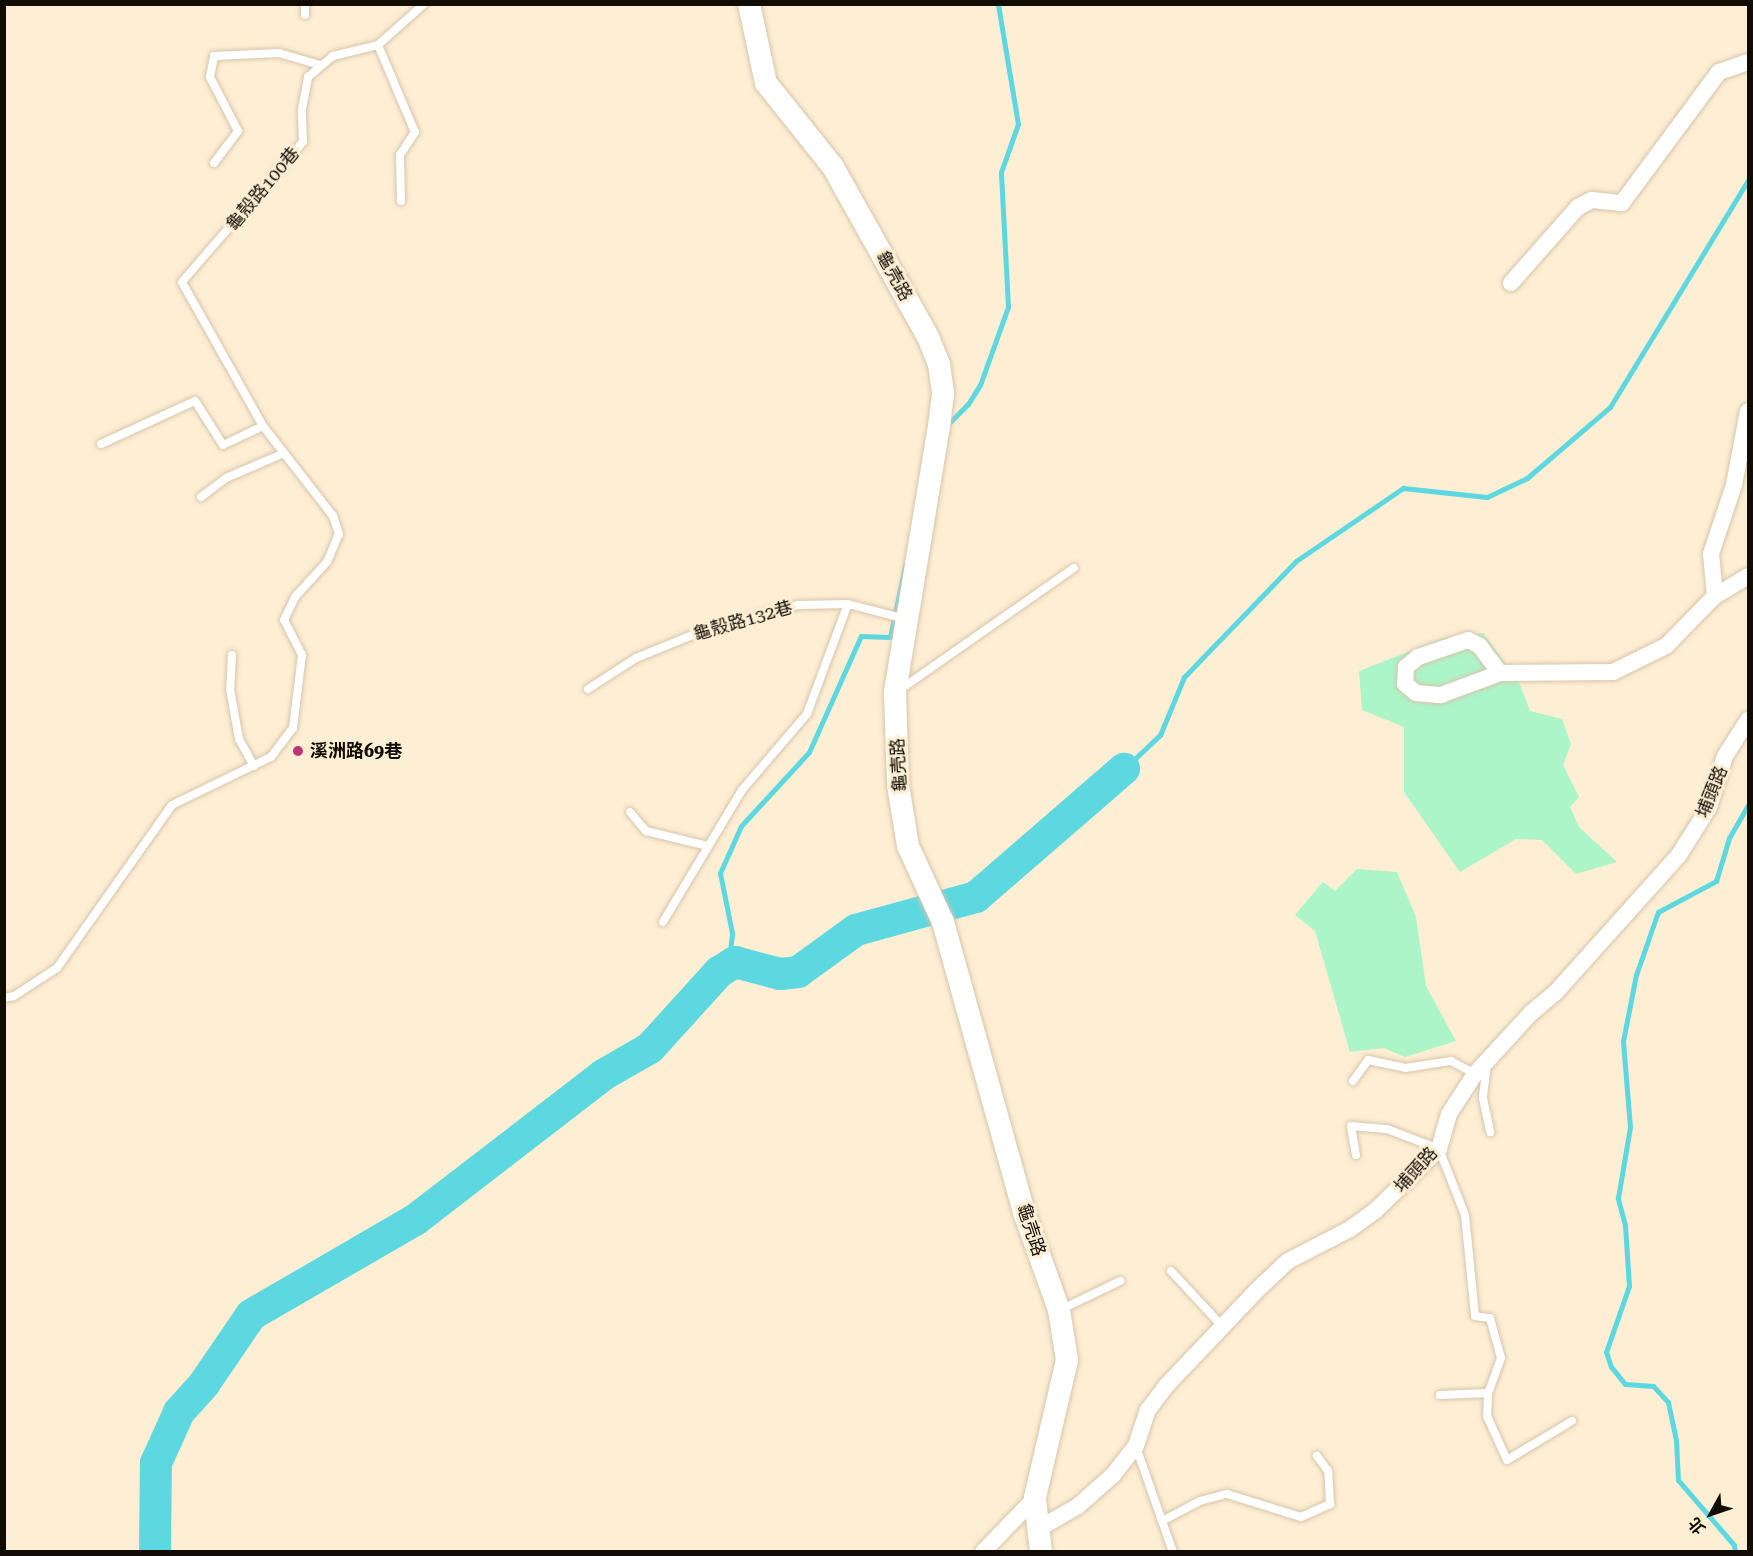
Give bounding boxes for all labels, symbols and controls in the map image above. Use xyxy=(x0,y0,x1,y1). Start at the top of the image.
street label: 龜殼路100巷 xyxy=(222,143,304,235)
street label: 龜壳路 xyxy=(871,247,917,305)
street label: 龜殼路132巷 xyxy=(691,597,795,645)
street label: 龜壳路 xyxy=(887,737,911,793)
place label: 溪洲路69巷 xyxy=(310,740,402,762)
marker: 溪洲路69巷 xyxy=(291,744,305,758)
street label: 埔頭路 xyxy=(1692,763,1732,821)
street label: 埔頭路 xyxy=(1390,1143,1442,1197)
street label: 龜壳路 xyxy=(1012,1201,1050,1259)
north arrow xyxy=(1681,1484,1741,1544)
text: 北 xyxy=(1684,1514,1709,1538)

